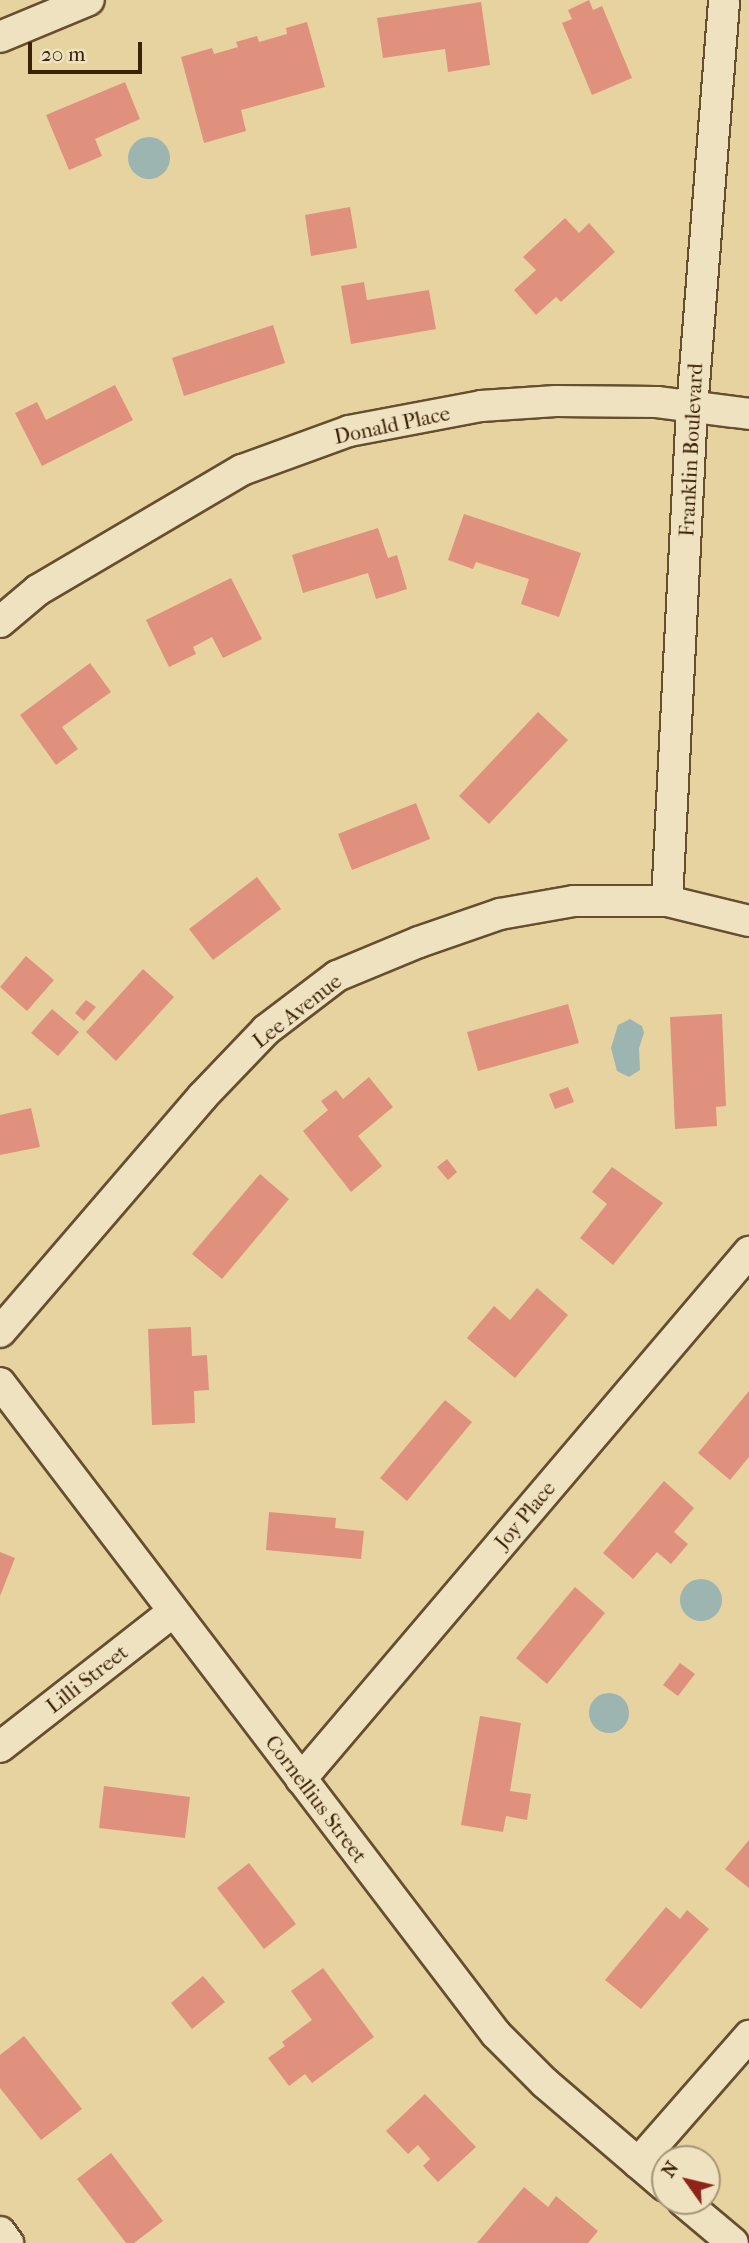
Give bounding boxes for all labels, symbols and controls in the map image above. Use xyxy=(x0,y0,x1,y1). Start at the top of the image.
scale bar xyxy=(32,28,145,72)
text: 20 m xyxy=(41,42,85,66)
street label: Franklin Boulevard xyxy=(674,363,708,537)
street label: Donald Place xyxy=(332,400,452,450)
street label: Lee Avenue xyxy=(248,968,346,1054)
street label: Joy Place xyxy=(489,1476,561,1554)
street label: Lilli Street xyxy=(41,1639,133,1719)
street label: Cornellius Street xyxy=(260,1730,372,1868)
north arrow xyxy=(651,2145,721,2215)
text: N xyxy=(657,2157,683,2182)

